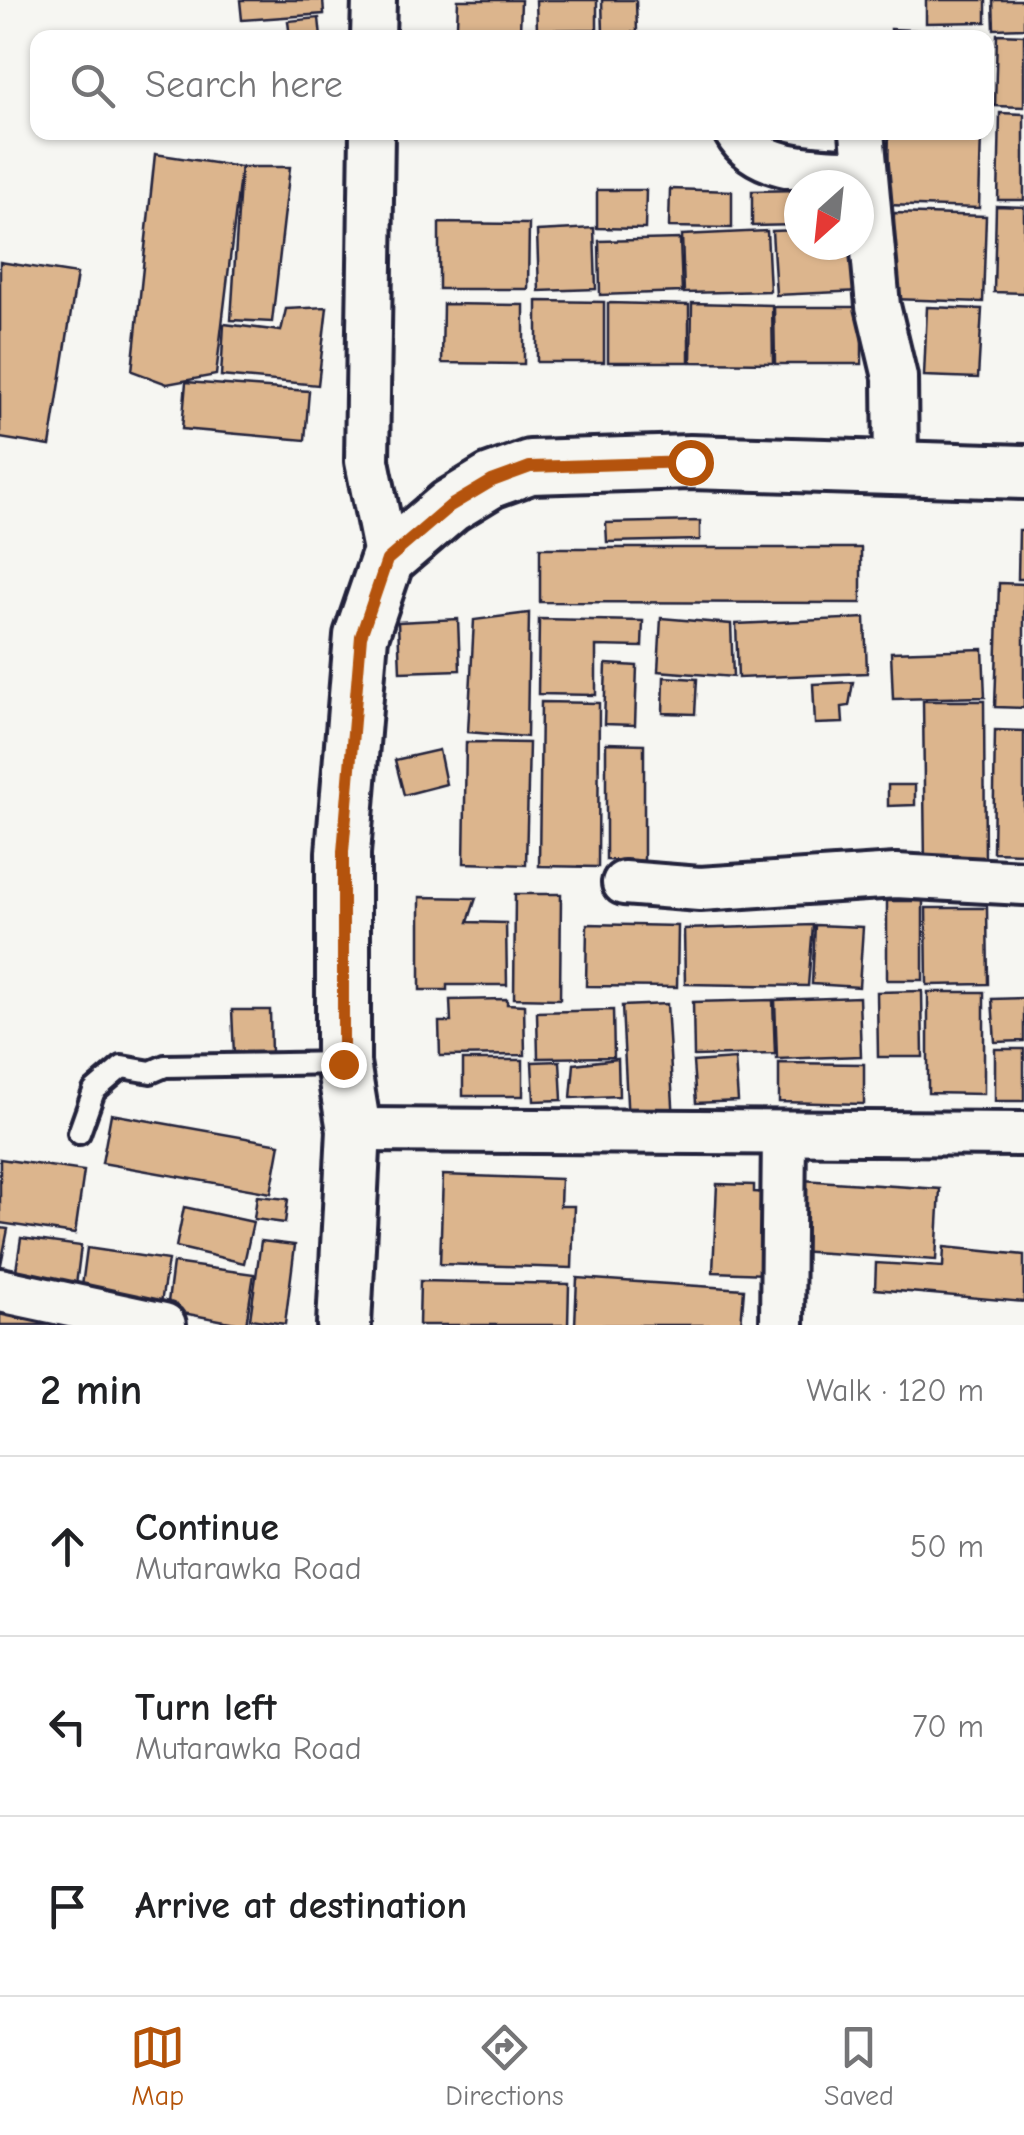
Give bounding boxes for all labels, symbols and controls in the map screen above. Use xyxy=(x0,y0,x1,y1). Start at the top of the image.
search box xyxy=(30,30,994,140)
icon: search xyxy=(65,58,120,113)
text: Search here xyxy=(145,63,343,107)
north arrow xyxy=(784,170,874,260)
route start xyxy=(668,440,714,486)
route end xyxy=(321,1042,367,1088)
text: 2 min xyxy=(40,1366,142,1415)
text: Walk · 120 m xyxy=(806,1372,984,1409)
text: Continue xyxy=(135,1506,279,1550)
icon: ahead xyxy=(40,1519,95,1574)
text: 50 m xyxy=(910,1528,984,1565)
text: Mutarawka Road xyxy=(135,1550,362,1587)
text: Turn left xyxy=(135,1686,276,1730)
icon: left xyxy=(40,1699,95,1754)
text: 70 m xyxy=(912,1708,984,1745)
text: Mutarawka Road xyxy=(135,1730,362,1767)
icon: arrive xyxy=(40,1879,95,1934)
text: Arrive at destination xyxy=(135,1884,467,1928)
tab: Map xyxy=(130,2020,185,2112)
tab: Directions xyxy=(445,2020,564,2112)
tab: Saved xyxy=(824,2020,894,2112)

